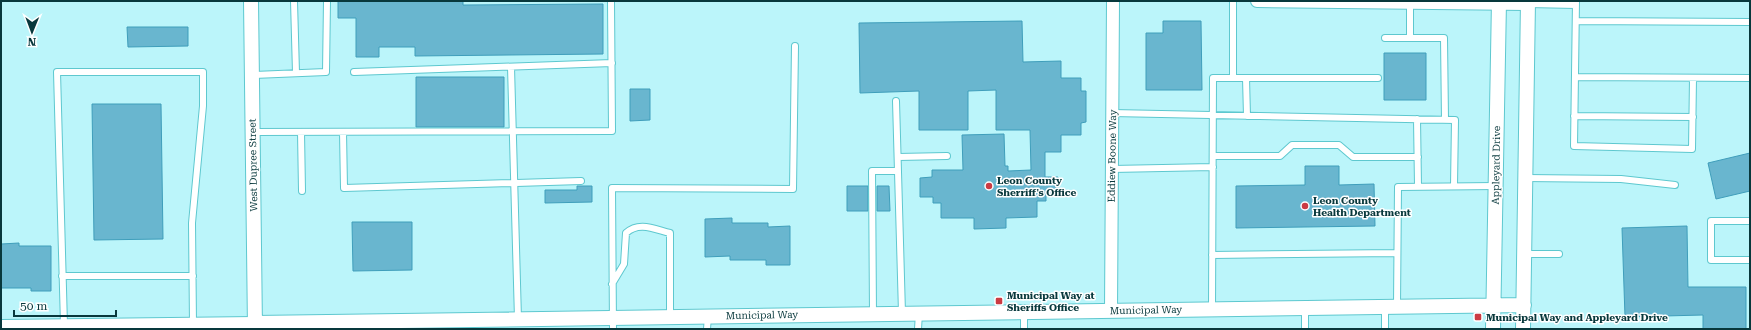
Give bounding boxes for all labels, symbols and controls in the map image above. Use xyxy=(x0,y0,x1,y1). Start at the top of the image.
north arrow xyxy=(12,12,52,52)
text: N xyxy=(27,35,36,48)
street label: Eddiew Boone Way xyxy=(1106,109,1118,203)
street label: West Dupree Street xyxy=(247,118,259,212)
street label: Appleyard Drive xyxy=(1490,125,1502,204)
place label: Leon County Sherriff's Office xyxy=(997,175,1076,198)
marker: Leon County Sherriff's Office xyxy=(984,181,994,191)
place label: Leon County Health Department xyxy=(1313,195,1411,218)
marker: Leon County Health Department xyxy=(1300,201,1310,211)
place label: Municipal Way at Sheriffs Office xyxy=(1007,290,1095,313)
scale bar xyxy=(14,292,116,318)
marker: Municipal Way at Sheriffs Office xyxy=(994,296,1004,306)
text: 50 m xyxy=(20,299,47,313)
street label: Municipal Way xyxy=(1110,304,1182,316)
street label: Municipal Way xyxy=(726,309,798,321)
marker: Municipal Way and Appleyard Drive xyxy=(1473,312,1483,322)
place label: Municipal Way and Appleyard Drive xyxy=(1486,312,1668,323)

